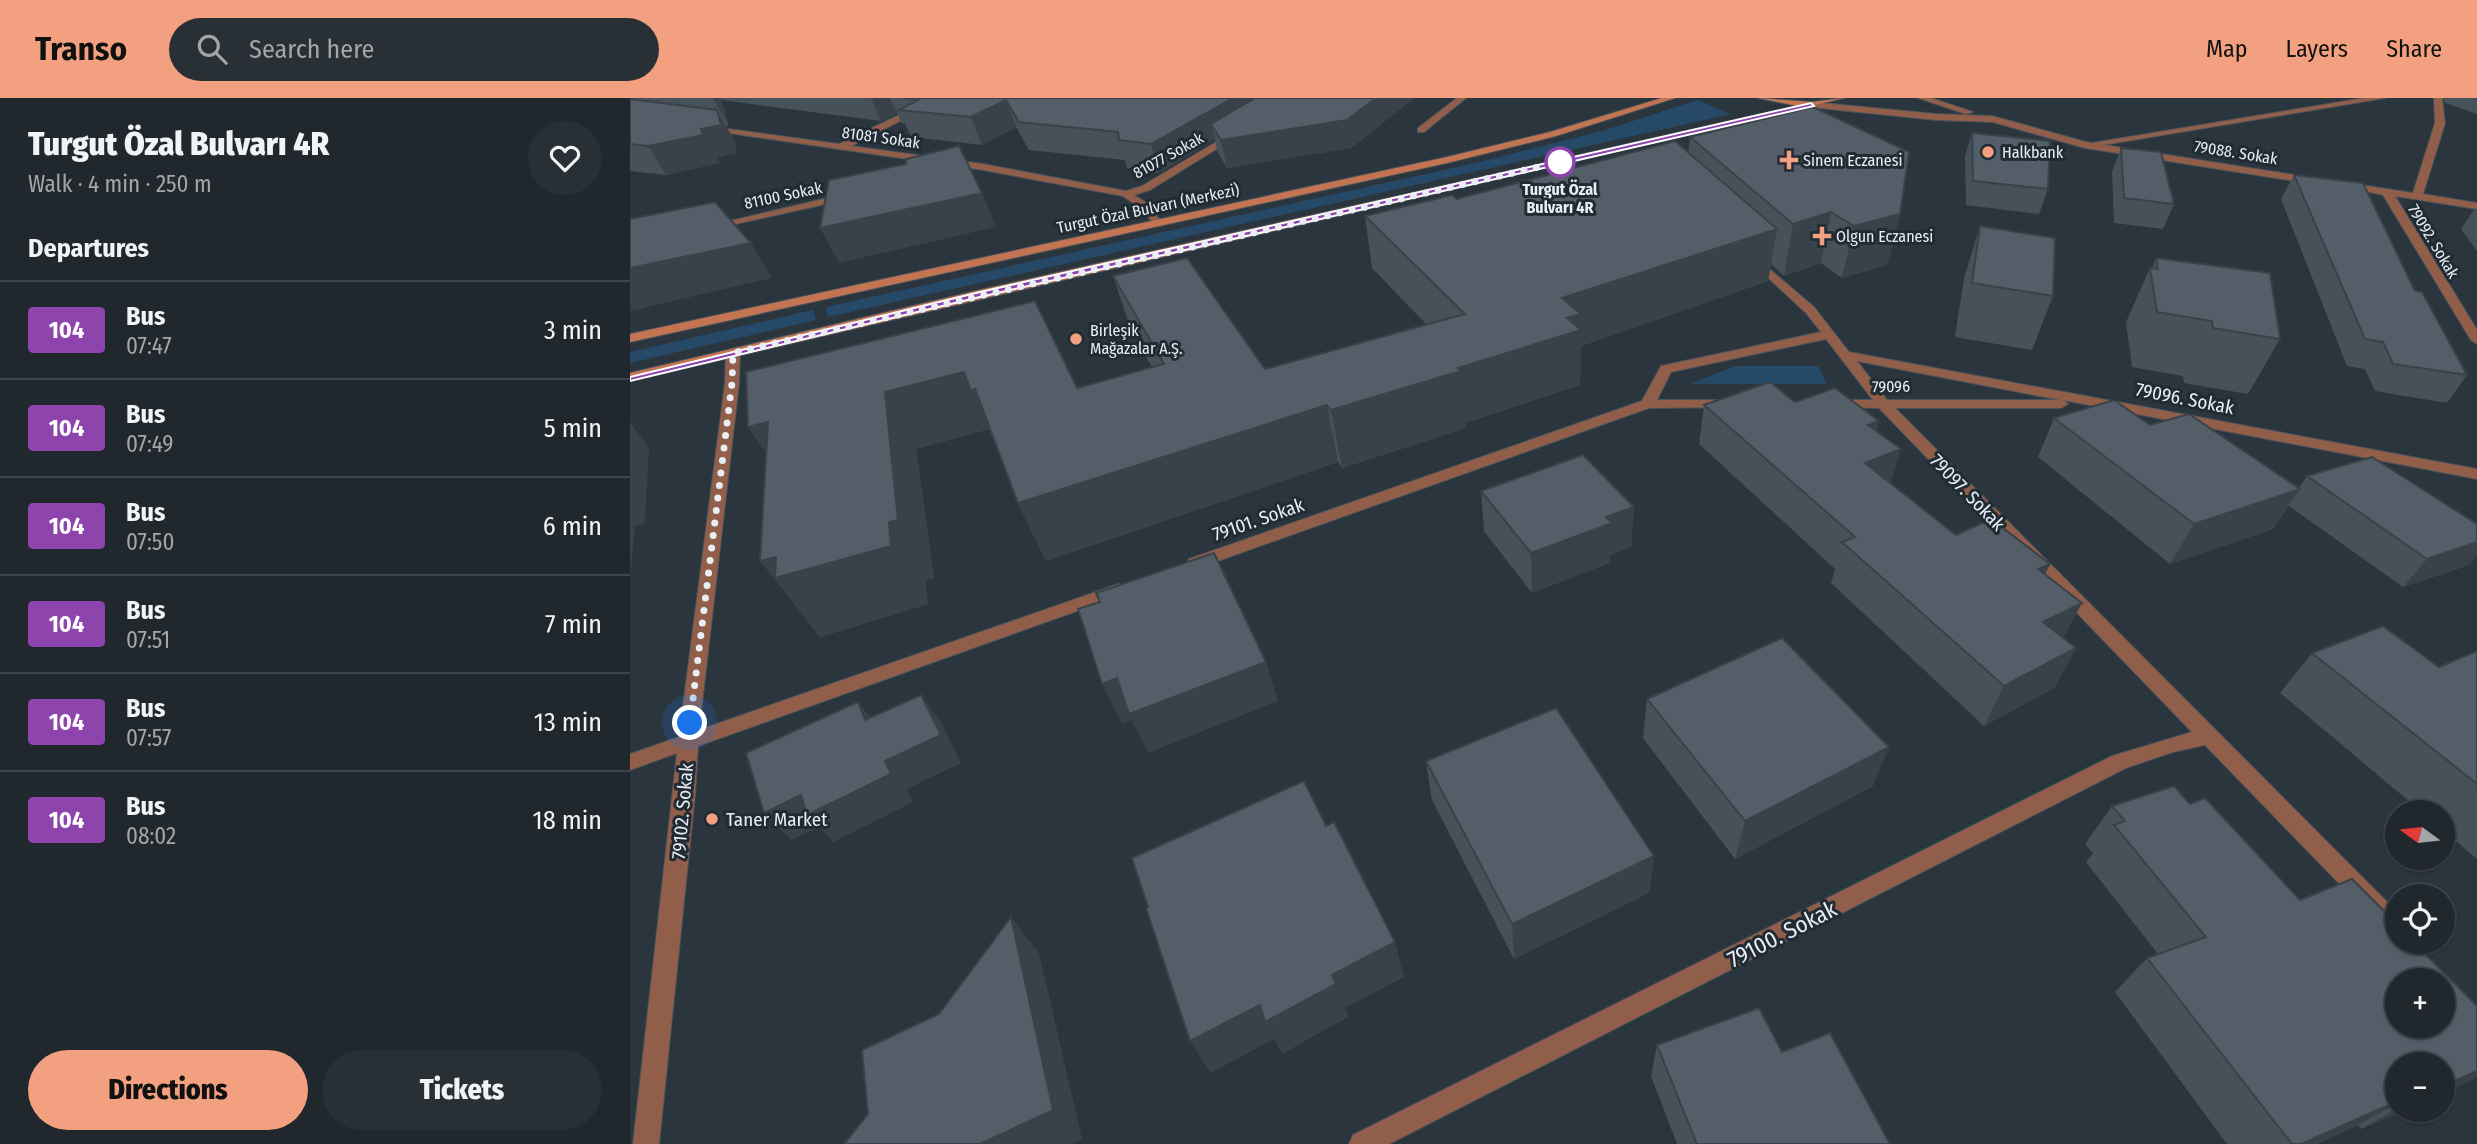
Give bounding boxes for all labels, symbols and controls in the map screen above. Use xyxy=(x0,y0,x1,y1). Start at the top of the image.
search box xyxy=(169,18,659,81)
text: Transo xyxy=(35,29,127,69)
icon: search xyxy=(193,30,231,68)
text: Search here xyxy=(249,34,374,65)
text: Map xyxy=(2206,35,2248,63)
text: Layers xyxy=(2286,35,2348,63)
text: Share xyxy=(2386,35,2442,63)
button: heart xyxy=(528,121,602,195)
street label: 81081 Sokak xyxy=(841,123,922,152)
text: Turgut Özal Bulvarı 4R xyxy=(28,124,329,164)
street label: 81077 Sokak xyxy=(1130,128,1207,183)
street label: 79088. Sokak xyxy=(2193,137,2280,169)
place label: Halkbank xyxy=(2002,143,2064,162)
marker: Halkbank xyxy=(1980,144,1996,160)
marker: Turgut Özal Bulvarı 4R xyxy=(1545,147,1575,177)
place label: Sinem Eczanesi xyxy=(1803,151,1903,170)
marker: Sinem Eczanesi xyxy=(1781,152,1797,168)
text: Walk · 4 min · 250 m xyxy=(28,170,212,198)
street label: 81100 Sokak xyxy=(742,178,824,213)
place label: Turgut Özal Bulvarı 4R xyxy=(1523,179,1598,217)
street label: Turgut Özal Bulvarı (Merkezi) xyxy=(1055,180,1241,237)
street label: 79092. Sokak xyxy=(2404,201,2463,282)
place label: Olgun Eczanesi xyxy=(1836,227,1933,246)
marker: Olgun Eczanesi xyxy=(1814,228,1830,244)
text: Departures xyxy=(28,233,149,264)
text: Bus xyxy=(126,301,165,332)
text: 3 min xyxy=(544,315,602,346)
text: 104 xyxy=(49,316,84,344)
place label: Birleşik Mağazalar A.Ş. xyxy=(1090,321,1182,358)
marker: Birleşik Mağazalar A.Ş. xyxy=(1068,331,1084,347)
text: 07:47 xyxy=(126,332,172,360)
street label: 79096 xyxy=(1872,377,1910,396)
street label: 79096. Sokak xyxy=(2134,378,2236,419)
text: Bus xyxy=(126,399,165,430)
text: 5 min xyxy=(544,413,602,444)
text: 104 xyxy=(49,414,84,442)
text: 07:49 xyxy=(126,430,174,458)
street label: 79097. Sokak xyxy=(1925,449,2010,536)
street label: 79101. Sokak xyxy=(1209,493,1307,546)
text: Bus xyxy=(126,497,165,528)
text: 6 min xyxy=(543,511,602,542)
text: 104 xyxy=(49,512,84,540)
text: 07:50 xyxy=(126,528,174,556)
text: Bus xyxy=(126,595,165,626)
text: 7 min xyxy=(545,609,602,640)
text: 104 xyxy=(49,610,84,638)
text: 07:51 xyxy=(126,626,170,654)
text: Bus xyxy=(126,693,165,724)
your location xyxy=(672,705,707,740)
text: 13 min xyxy=(534,707,602,738)
text: 104 xyxy=(49,708,84,736)
text: 07:57 xyxy=(126,724,171,752)
street label: 79102. Sokak xyxy=(667,762,698,860)
text: Bus xyxy=(126,791,165,822)
north arrow xyxy=(2385,800,2455,870)
map controls xyxy=(2385,800,2455,1122)
text: 18 min xyxy=(533,805,602,836)
text: 104 xyxy=(49,806,84,834)
place label: Taner Market xyxy=(726,808,828,831)
marker: Taner Market xyxy=(704,811,720,827)
text: 08:02 xyxy=(126,822,176,850)
button: locate xyxy=(2385,884,2455,954)
street label: 79100. Sokak xyxy=(1723,894,1842,973)
button: + xyxy=(2385,968,2455,1038)
button: Directions xyxy=(28,1050,308,1130)
button: Tickets xyxy=(322,1050,602,1130)
button: − xyxy=(2385,1052,2455,1122)

